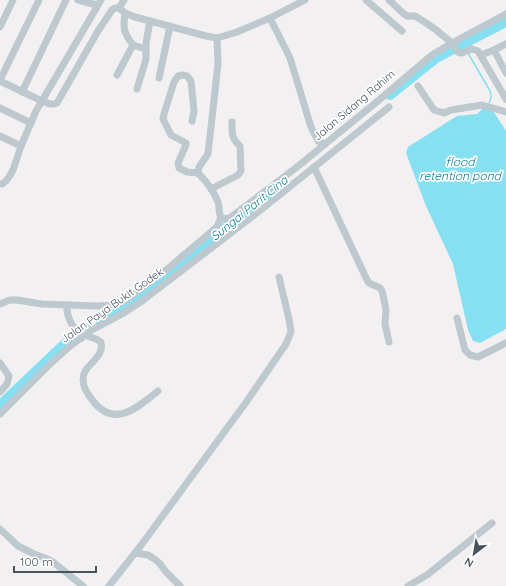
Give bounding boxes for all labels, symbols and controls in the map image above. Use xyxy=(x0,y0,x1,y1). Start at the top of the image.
street label: Jalan Sidang Rahim xyxy=(310,67,398,143)
water label: flood retention pond xyxy=(419,154,503,183)
water label: Sungai Parit Cina xyxy=(208,172,291,244)
street label: Jalan Paya Bukit Godek xyxy=(58,264,166,346)
north arrow xyxy=(454,534,494,574)
scale bar xyxy=(14,548,96,574)
text: 100 m xyxy=(20,554,53,569)
text: N xyxy=(462,554,476,571)

